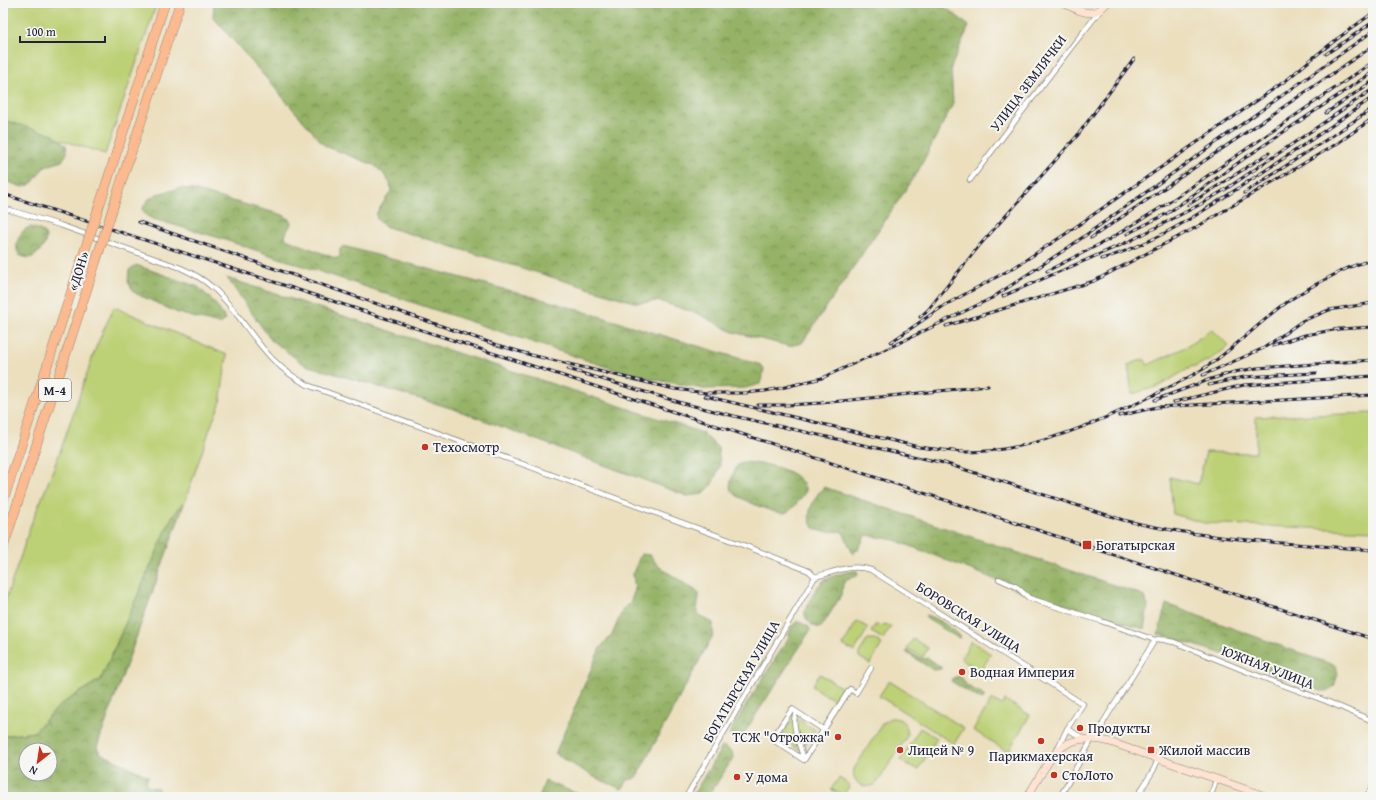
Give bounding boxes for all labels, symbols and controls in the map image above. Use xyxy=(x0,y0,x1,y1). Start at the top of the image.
scale bar xyxy=(20,18,105,44)
text: 100 m xyxy=(26,23,56,40)
street label: УЛИЦА ЗЕМЛЯЧКИ xyxy=(985,30,1071,136)
street label: «ДОН» xyxy=(62,249,94,293)
road number: М-4 xyxy=(39,379,71,401)
place label: Техосмотр xyxy=(433,437,500,457)
marker: Техосмотр xyxy=(420,442,430,452)
place label: Богатырская xyxy=(1096,535,1175,555)
marker: Богатырская xyxy=(1081,539,1093,551)
street label: БОРОВСКАЯ УЛИЦА xyxy=(912,577,1026,658)
street label: БОГАТЫРСКАЯ УЛИЦА xyxy=(698,616,784,746)
street label: ЮЖНАЯ УЛИЦА xyxy=(1219,640,1318,694)
place label: Водная Империя xyxy=(970,662,1075,682)
marker: Водная Империя xyxy=(957,667,967,677)
place label: Продукты xyxy=(1088,718,1151,738)
marker: Продукты xyxy=(1075,723,1085,733)
place label: ТСЖ "Отрожка" xyxy=(733,727,830,747)
marker: ТСЖ "Отрожка" xyxy=(833,732,843,742)
marker: Парикмахерская xyxy=(1036,736,1046,746)
place label: Лицей № 9 xyxy=(908,740,974,760)
place label: Жилой массив xyxy=(1158,740,1250,760)
north arrow xyxy=(18,742,58,782)
marker: Лицей № 9 xyxy=(895,745,905,755)
marker: Жилой массив xyxy=(1146,745,1156,755)
place label: Парикмахерская xyxy=(989,746,1093,766)
text: N xyxy=(25,762,40,779)
place label: СтоЛото xyxy=(1062,765,1113,785)
place label: У дома xyxy=(745,767,788,787)
marker: СтоЛото xyxy=(1049,770,1059,780)
marker: У дома xyxy=(732,772,742,782)

